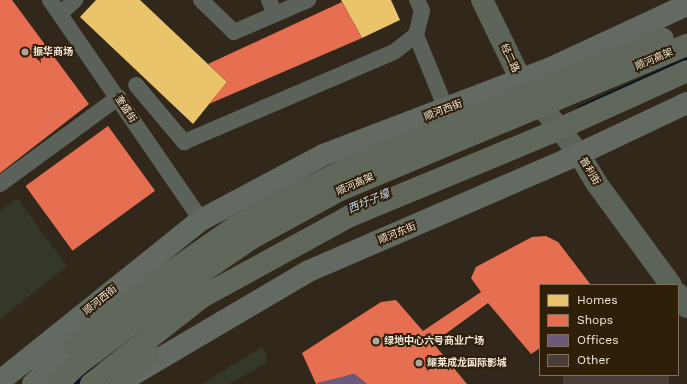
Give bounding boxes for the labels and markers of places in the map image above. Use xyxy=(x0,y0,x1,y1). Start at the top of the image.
place label: 振华商场 xyxy=(33,46,73,58)
marker: 振华商场 xyxy=(20,47,30,57)
place label: 绿地中心六号商业广场 xyxy=(384,335,484,347)
marker: 绿地中心六号商业广场 xyxy=(371,336,381,346)
place label: 耀莱成龙国际影城 xyxy=(427,357,507,369)
marker: 耀莱成龙国际影城 xyxy=(414,358,424,368)

